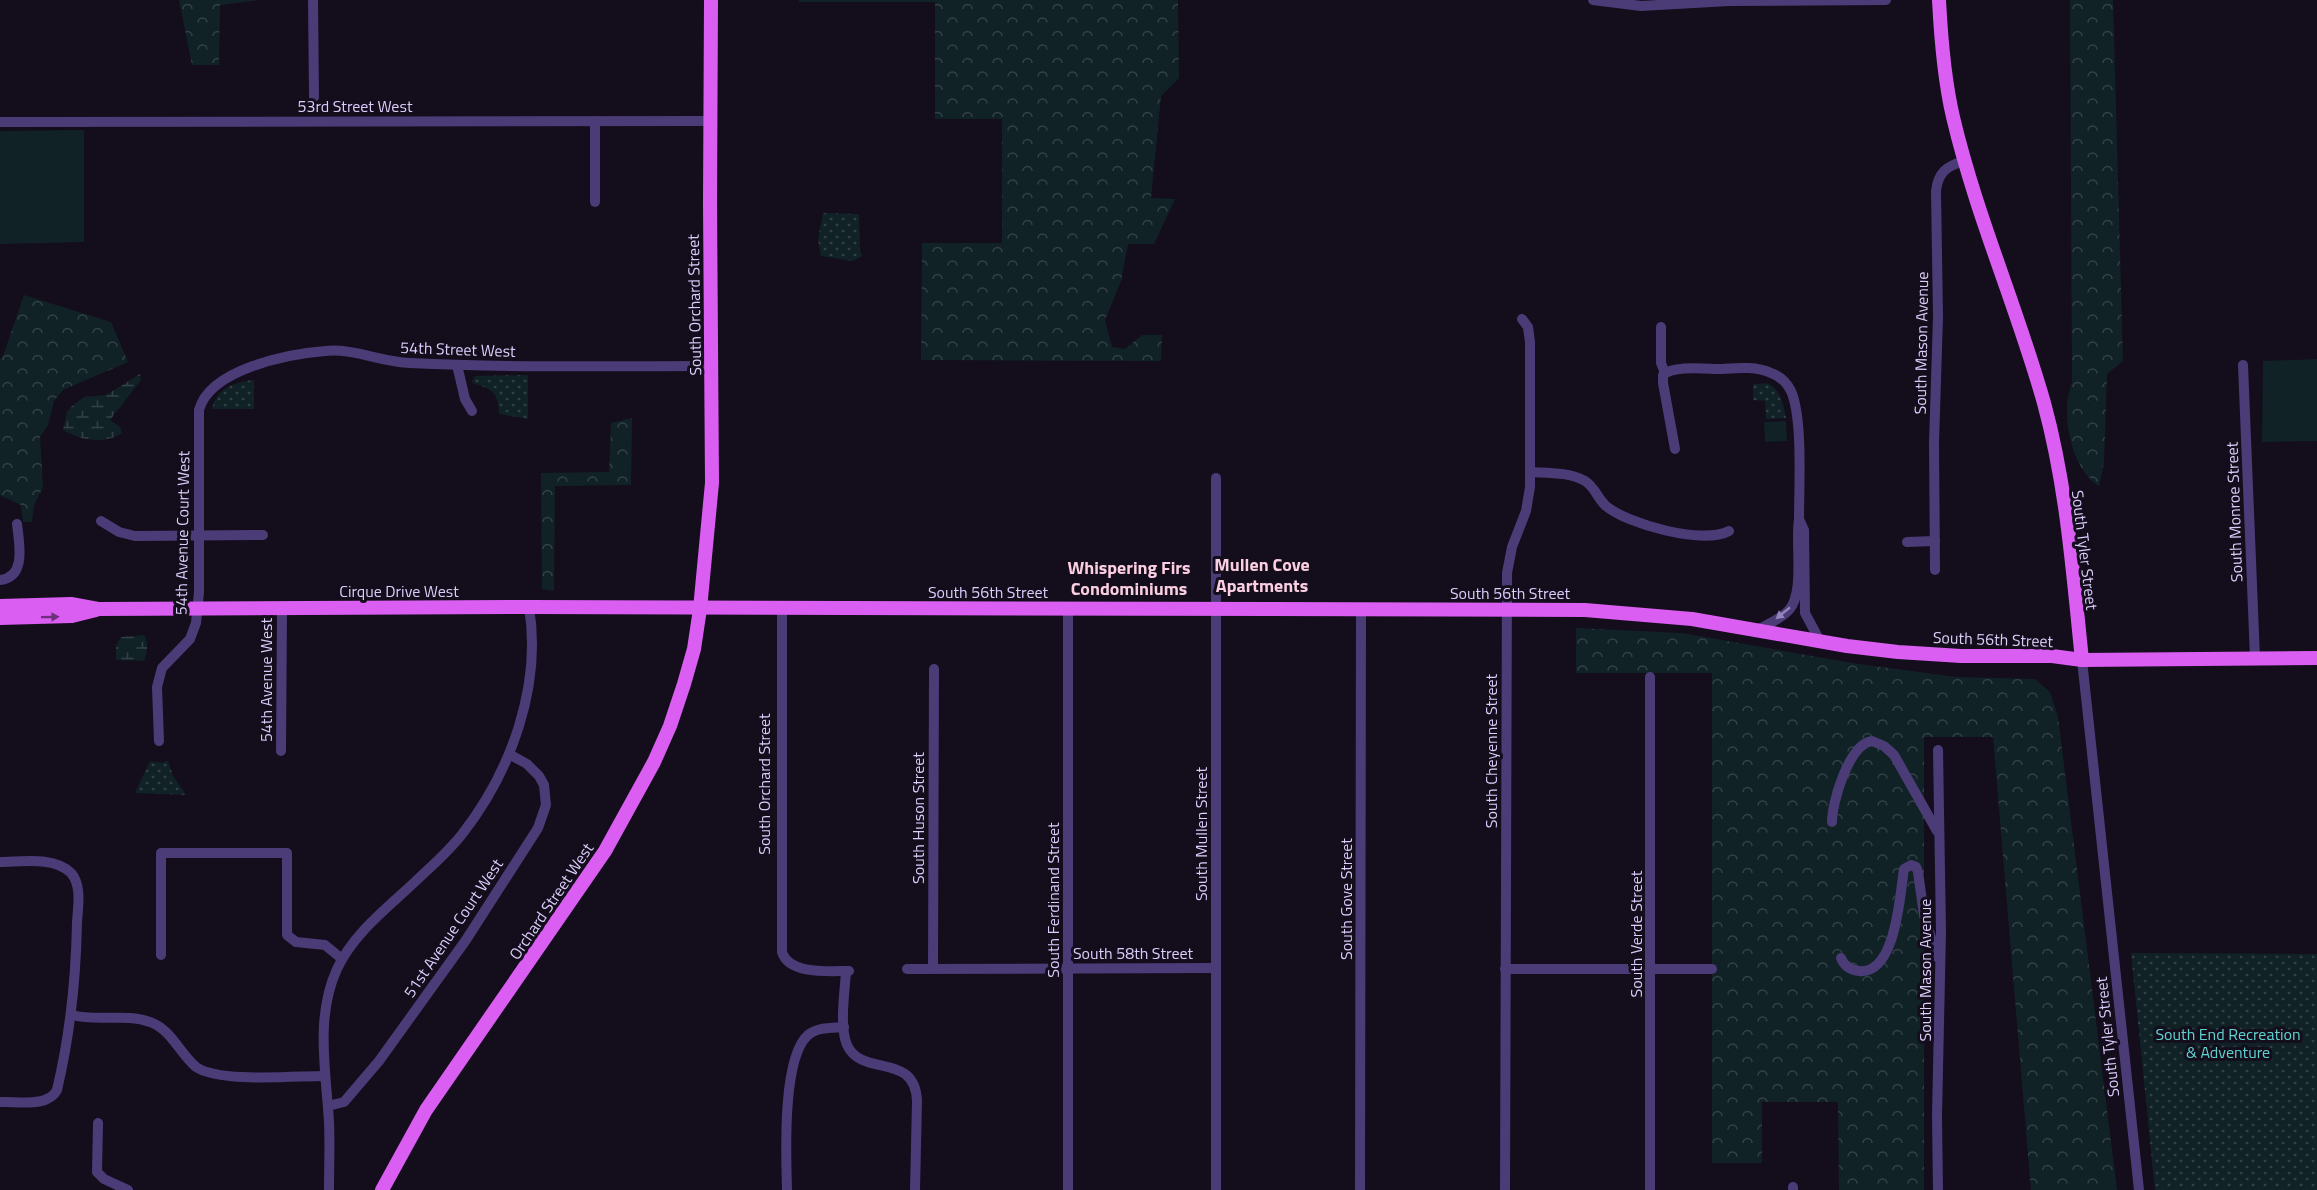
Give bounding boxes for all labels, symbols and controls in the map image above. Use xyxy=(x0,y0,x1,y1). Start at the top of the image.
street label: 53rd Street West xyxy=(298,94,413,118)
street label: South Orchard Street xyxy=(681,234,707,376)
street label: South Mason Avenue xyxy=(1908,271,1934,415)
street label: 54th Street West xyxy=(400,335,516,363)
street label: South Monroe Street xyxy=(2220,441,2248,583)
street label: 54th Avenue Court West xyxy=(169,450,195,615)
street label: South Tyler Street xyxy=(2066,489,2104,612)
district label: Mullen Cove Apartments xyxy=(1214,551,1310,599)
district label: Whispering Firs Condominiums xyxy=(1067,554,1191,602)
street label: Cirque Drive West xyxy=(339,579,459,603)
street label: South 56th Street xyxy=(928,580,1048,604)
street label: South 56th Street xyxy=(1450,581,1570,605)
one-way arrow xyxy=(1775,607,1791,620)
one-way arrow xyxy=(40,612,59,622)
street label: 54th Avenue West xyxy=(254,618,278,742)
street label: South 56th Street xyxy=(1932,625,2054,653)
street label: South Cheyenne Street xyxy=(1479,673,1503,828)
street label: South Orchard Street xyxy=(752,713,776,855)
street label: South Huson Street xyxy=(906,752,930,884)
street label: South Mullen Street xyxy=(1189,767,1213,901)
street label: South Ferdinand Street xyxy=(1041,822,1065,978)
street label: Orchard Street West xyxy=(503,837,599,964)
street label: South Gove Street xyxy=(1334,838,1358,960)
street label: 51st Avenue Court West xyxy=(397,853,509,1002)
street label: South Verde Street xyxy=(1624,870,1648,997)
street label: South Mason Avenue xyxy=(1913,899,1937,1041)
street label: South 58th Street xyxy=(1073,941,1193,965)
street label: South Tyler Street xyxy=(2089,975,2125,1098)
park label: South End Recreation & Adventure xyxy=(2155,1022,2301,1064)

